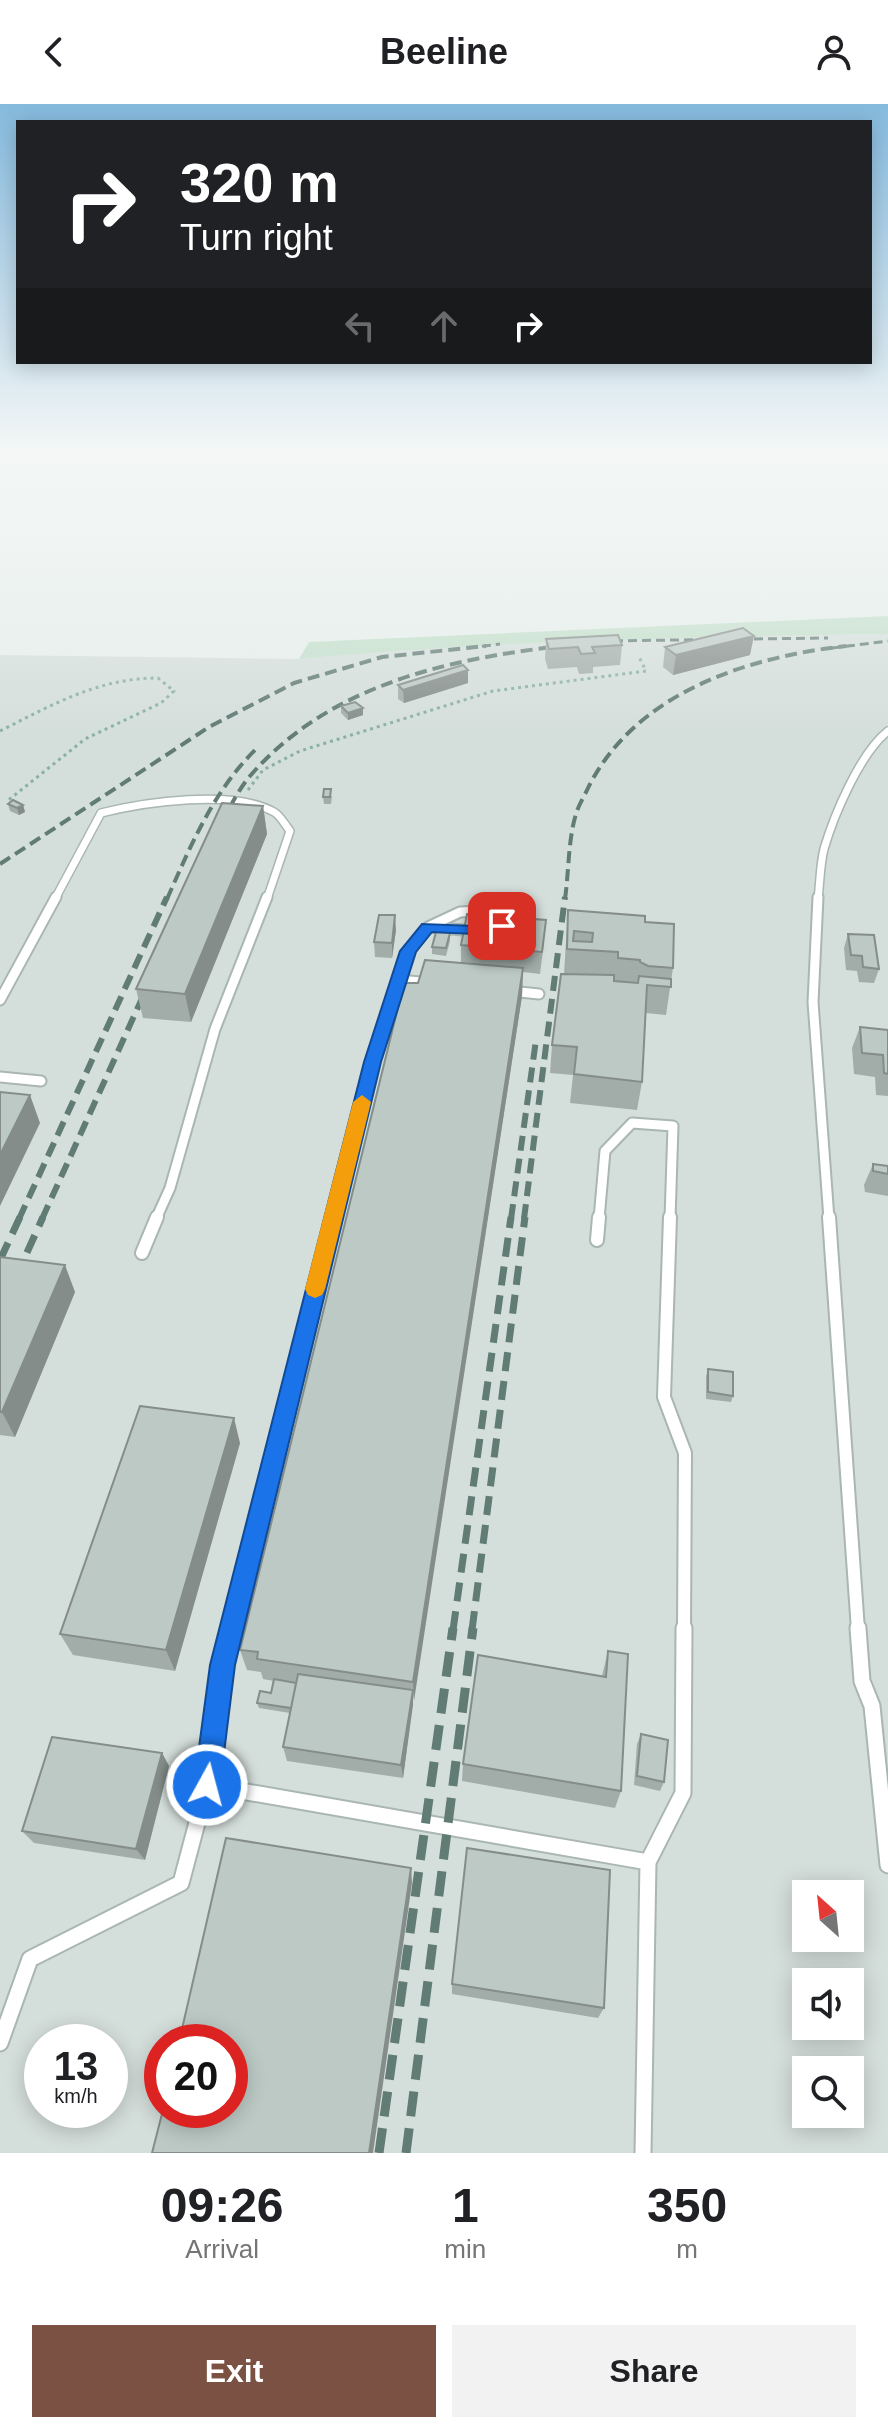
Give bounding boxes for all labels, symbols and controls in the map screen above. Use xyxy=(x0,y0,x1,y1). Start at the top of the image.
icon: back xyxy=(32,30,76,74)
icon: person xyxy=(812,30,856,74)
text: Beeline xyxy=(380,31,508,72)
text: 320 m xyxy=(180,151,339,214)
icon: right xyxy=(48,152,152,256)
text: Turn right xyxy=(180,217,333,258)
icon: left xyxy=(338,304,382,348)
icon: ahead xyxy=(422,304,466,348)
icon: right xyxy=(506,304,550,348)
pin xyxy=(468,892,536,960)
icon: arrive xyxy=(480,904,524,948)
position arrow xyxy=(165,1743,249,1827)
north arrow xyxy=(792,1880,864,1952)
map controls xyxy=(792,1880,864,2128)
button: sound xyxy=(792,1968,864,2040)
speed limit sign: 20 xyxy=(144,2024,248,2128)
text: 13 xyxy=(54,2044,98,2088)
button: search xyxy=(792,2056,864,2128)
text: km/h xyxy=(54,2085,98,2107)
text: 09:26 xyxy=(161,2179,284,2232)
text: 1 xyxy=(452,2179,479,2232)
text: 350 xyxy=(647,2179,727,2232)
text: Arrival xyxy=(185,2234,259,2264)
text: min xyxy=(444,2234,486,2264)
text: m xyxy=(676,2234,698,2264)
button: Exit xyxy=(32,2325,436,2417)
button: Share xyxy=(452,2325,856,2417)

